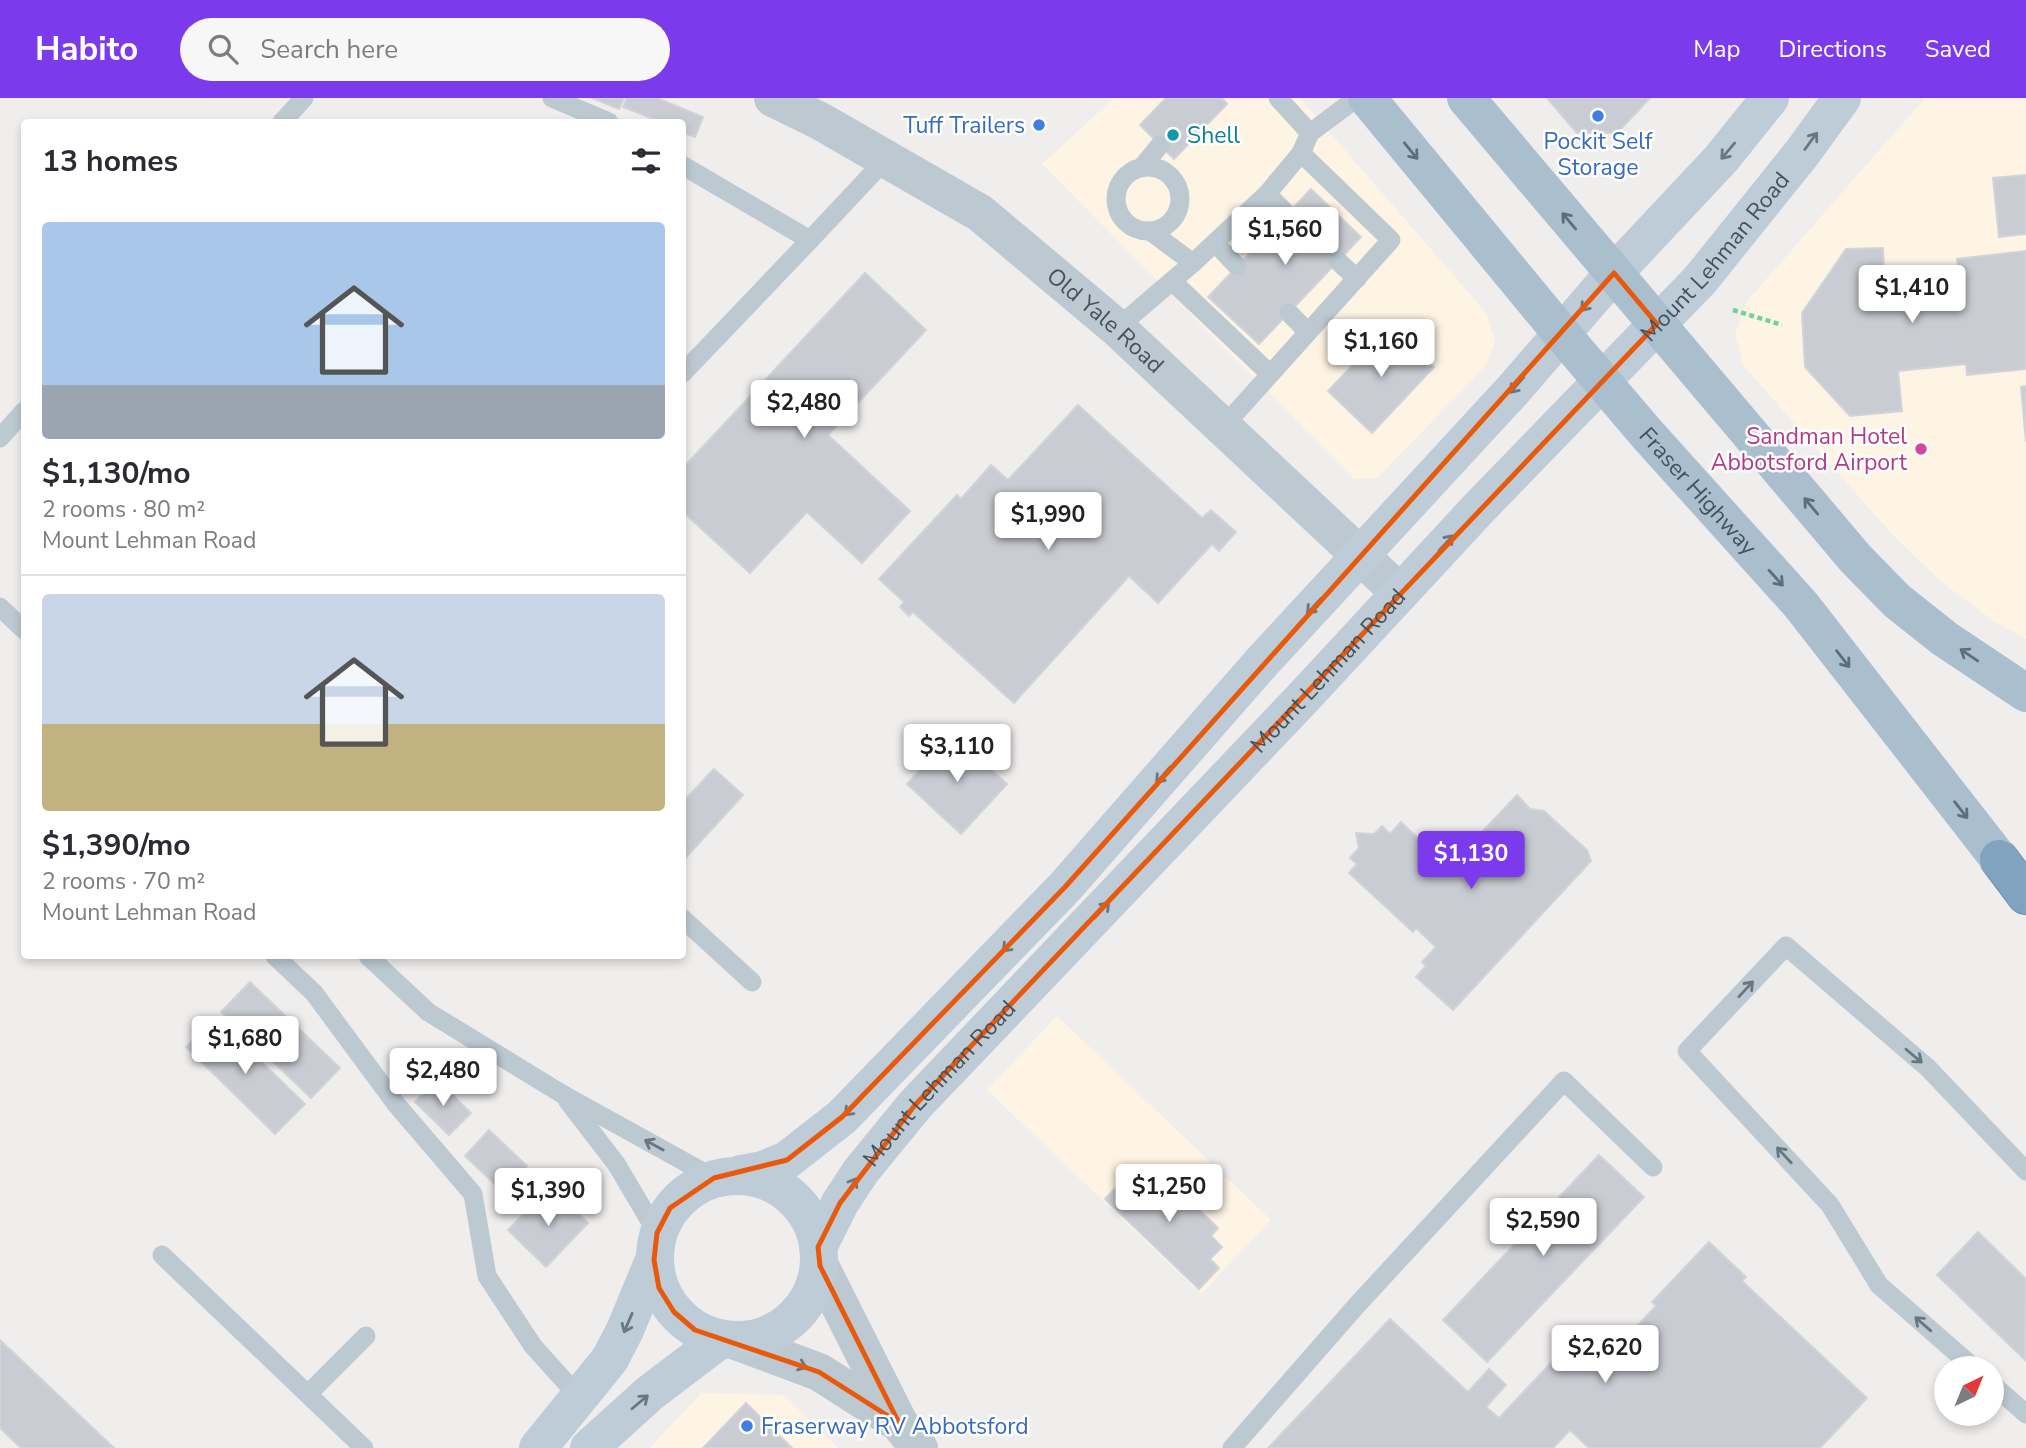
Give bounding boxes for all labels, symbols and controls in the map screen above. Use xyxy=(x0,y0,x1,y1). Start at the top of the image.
search box xyxy=(180,18,670,81)
text: Habito xyxy=(35,27,138,72)
icon: search xyxy=(204,30,242,68)
text: Search here xyxy=(260,32,398,67)
text: Map xyxy=(1693,33,1740,65)
text: Directions xyxy=(1778,33,1887,65)
text: Saved xyxy=(1925,33,1991,65)
marker: Pockit Self Storage xyxy=(1590,108,1606,124)
place label: Tuff Trailers xyxy=(903,110,1025,141)
marker: Tuff Trailers xyxy=(1031,117,1047,133)
place label: Shell xyxy=(1187,120,1240,151)
place label: Pockit Self Storage xyxy=(1544,126,1653,183)
marker: Shell xyxy=(1165,127,1181,143)
one-way arrow xyxy=(1803,132,1818,151)
text: 13 homes xyxy=(42,141,178,182)
one-way arrow xyxy=(1403,141,1419,159)
icon: filters xyxy=(627,142,665,180)
one-way arrow xyxy=(1720,142,1735,160)
street label: Mount Lehman Road xyxy=(1634,166,1797,348)
pin: $1,560 xyxy=(1228,208,1342,267)
one-way arrow xyxy=(1561,213,1577,231)
text: $1,560 xyxy=(1248,214,1322,245)
street label: Old Yale Road xyxy=(1040,261,1171,380)
pin: $1,410 xyxy=(1855,266,1969,325)
icon: home xyxy=(291,267,417,393)
text: $1,410 xyxy=(1875,272,1949,303)
one-way arrow xyxy=(1579,294,1596,311)
pin: $1,160 xyxy=(1324,320,1438,379)
text: $1,160 xyxy=(1344,326,1418,357)
one-way arrow xyxy=(1509,376,1525,394)
pin: $2,480 xyxy=(747,380,861,440)
text: $2,480 xyxy=(767,387,841,418)
street label: Fraser Highway xyxy=(1632,421,1764,562)
place label: Sandman Hotel Abbotsford Airport xyxy=(1711,421,1908,478)
marker: Sandman Hotel Abbotsford Airport xyxy=(1913,441,1929,457)
text: $1,130/mo xyxy=(42,453,191,494)
pin: $1,990 xyxy=(991,492,1105,552)
text: 2 rooms · 80 m² xyxy=(42,494,205,525)
one-way arrow xyxy=(1803,497,1819,515)
text: $1,990 xyxy=(1011,499,1085,530)
text: Mount Lehman Road xyxy=(42,525,256,556)
one-way arrow xyxy=(1438,534,1454,552)
one-way arrow xyxy=(1768,569,1785,586)
street label: Mount Lehman Road xyxy=(1244,582,1413,760)
one-way arrow xyxy=(1306,597,1323,614)
icon: home xyxy=(291,639,417,765)
one-way arrow xyxy=(1960,648,1979,662)
one-way arrow xyxy=(1836,649,1851,668)
pin: $3,110 xyxy=(900,724,1014,784)
text: $3,110 xyxy=(920,731,994,762)
one-way arrow xyxy=(1155,766,1171,784)
one-way arrow xyxy=(1954,801,1969,819)
text: $1,390/mo xyxy=(42,825,191,866)
pin: $1,130 xyxy=(1414,832,1528,891)
text: $1,130 xyxy=(1434,838,1508,869)
text: 2 rooms · 70 m² xyxy=(42,866,205,897)
text: Mount Lehman Road xyxy=(42,897,256,928)
one-way arrow xyxy=(1093,902,1110,919)
one-way arrow xyxy=(1001,935,1018,952)
one-way arrow xyxy=(1737,981,1754,998)
street label: Mount Lehman Road xyxy=(856,994,1023,1173)
pin: $1,680 xyxy=(188,1016,302,1076)
text: $1,680 xyxy=(208,1023,282,1054)
pin: $2,480 xyxy=(386,1048,500,1108)
one-way arrow xyxy=(1905,1048,1923,1064)
text: $2,480 xyxy=(406,1055,480,1086)
one-way arrow xyxy=(843,1099,860,1116)
one-way arrow xyxy=(644,1138,665,1151)
one-way arrow xyxy=(1775,1147,1792,1164)
pin: $1,250 xyxy=(1112,1164,1226,1224)
pin: $1,390 xyxy=(491,1168,605,1228)
text: $1,250 xyxy=(1132,1171,1206,1202)
text: $1,390 xyxy=(511,1175,585,1206)
one-way arrow xyxy=(843,1178,858,1197)
pin: $2,590 xyxy=(1486,1198,1600,1258)
text: $2,590 xyxy=(1506,1205,1580,1236)
one-way arrow xyxy=(620,1312,633,1334)
one-way arrow xyxy=(1914,1316,1932,1332)
pin: $2,620 xyxy=(1548,1326,1662,1385)
text: $2,620 xyxy=(1568,1332,1642,1363)
north arrow xyxy=(1934,1356,2004,1426)
map controls xyxy=(1934,1356,2004,1426)
one-way arrow xyxy=(786,1359,807,1372)
one-way arrow xyxy=(630,1394,648,1410)
place label: Fraserway RV Abbotsford xyxy=(761,1411,1029,1442)
marker: Fraserway RV Abbotsford xyxy=(739,1418,755,1434)

